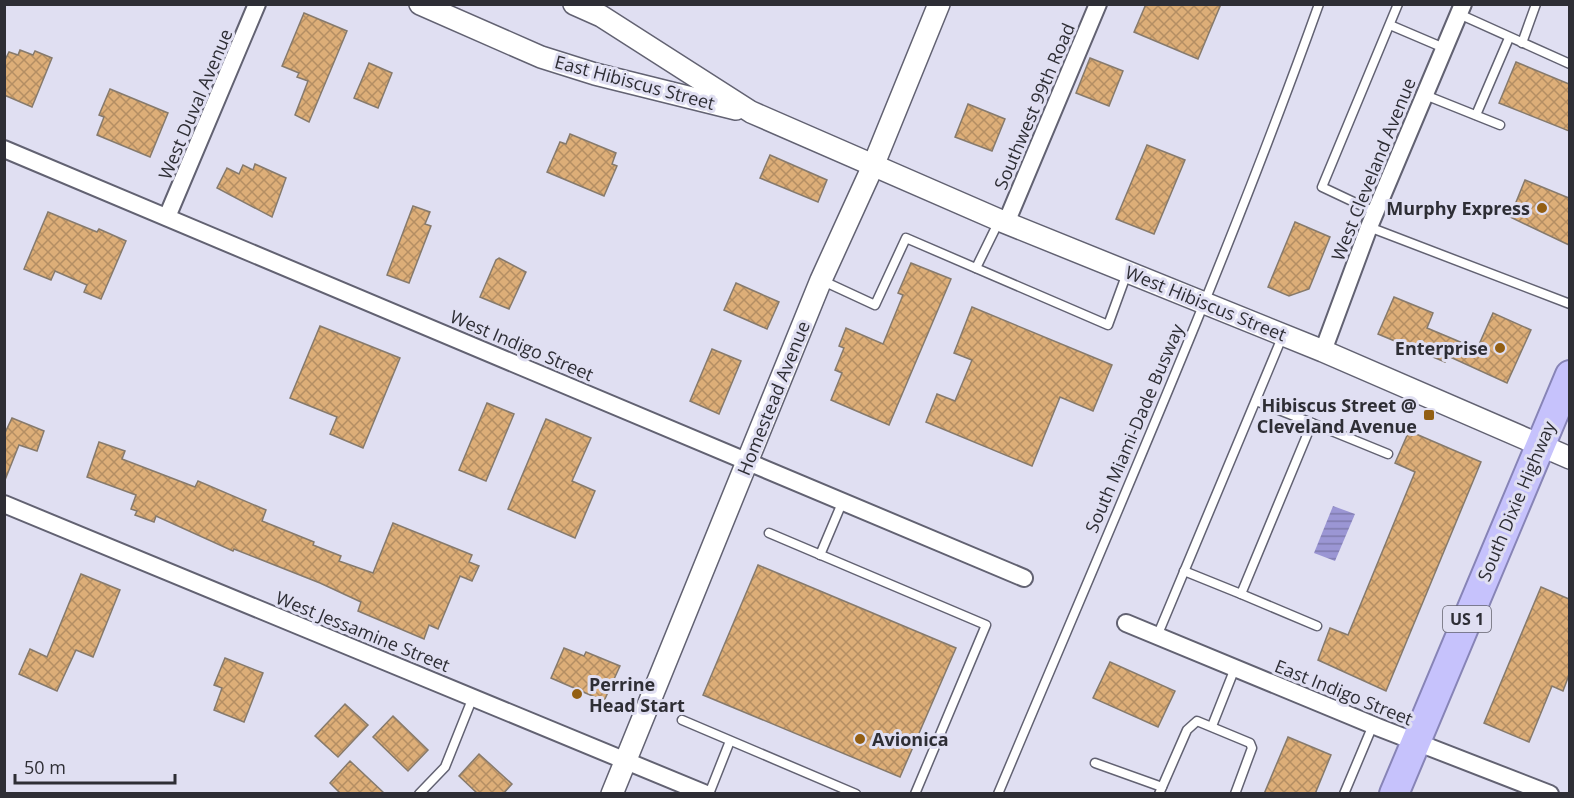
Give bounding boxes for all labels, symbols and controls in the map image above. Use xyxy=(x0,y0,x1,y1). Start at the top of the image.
street label: Southwest 99th Road xyxy=(988,19,1080,193)
street label: West Duval Avenue xyxy=(152,25,238,183)
street label: East Hibiscus Street xyxy=(552,49,718,115)
street label: West Cleveland Avenue xyxy=(1325,74,1421,264)
place label: Murphy Express xyxy=(1386,196,1530,220)
marker: Murphy Express xyxy=(1535,201,1549,215)
street label: West Hibiscus Street xyxy=(1122,260,1290,346)
street label: West Indigo Street xyxy=(447,304,597,386)
street label: Homestead Avenue xyxy=(731,317,815,479)
street label: South Miami-Dade Busway xyxy=(1079,319,1189,536)
place label: Enterprise xyxy=(1395,336,1488,360)
marker: Enterprise xyxy=(1493,341,1507,355)
place label: Hibiscus Street @ Cleveland Avenue xyxy=(1257,393,1417,438)
marker: Hibiscus Street @ Cleveland Avenue xyxy=(1422,408,1436,422)
street label: South Dixie Highway xyxy=(1471,416,1561,585)
street label: West Jessamine Street xyxy=(272,585,454,677)
road number: US 1 xyxy=(1443,606,1491,632)
street label: East Indigo Street xyxy=(1271,653,1417,731)
place label: Perrine Head Start xyxy=(589,672,685,717)
marker: Perrine Head Start xyxy=(570,687,584,701)
place label: Avionica xyxy=(872,727,949,751)
marker: Avionica xyxy=(853,732,867,746)
scale bar xyxy=(15,747,176,785)
text: 50 m xyxy=(24,755,66,779)

